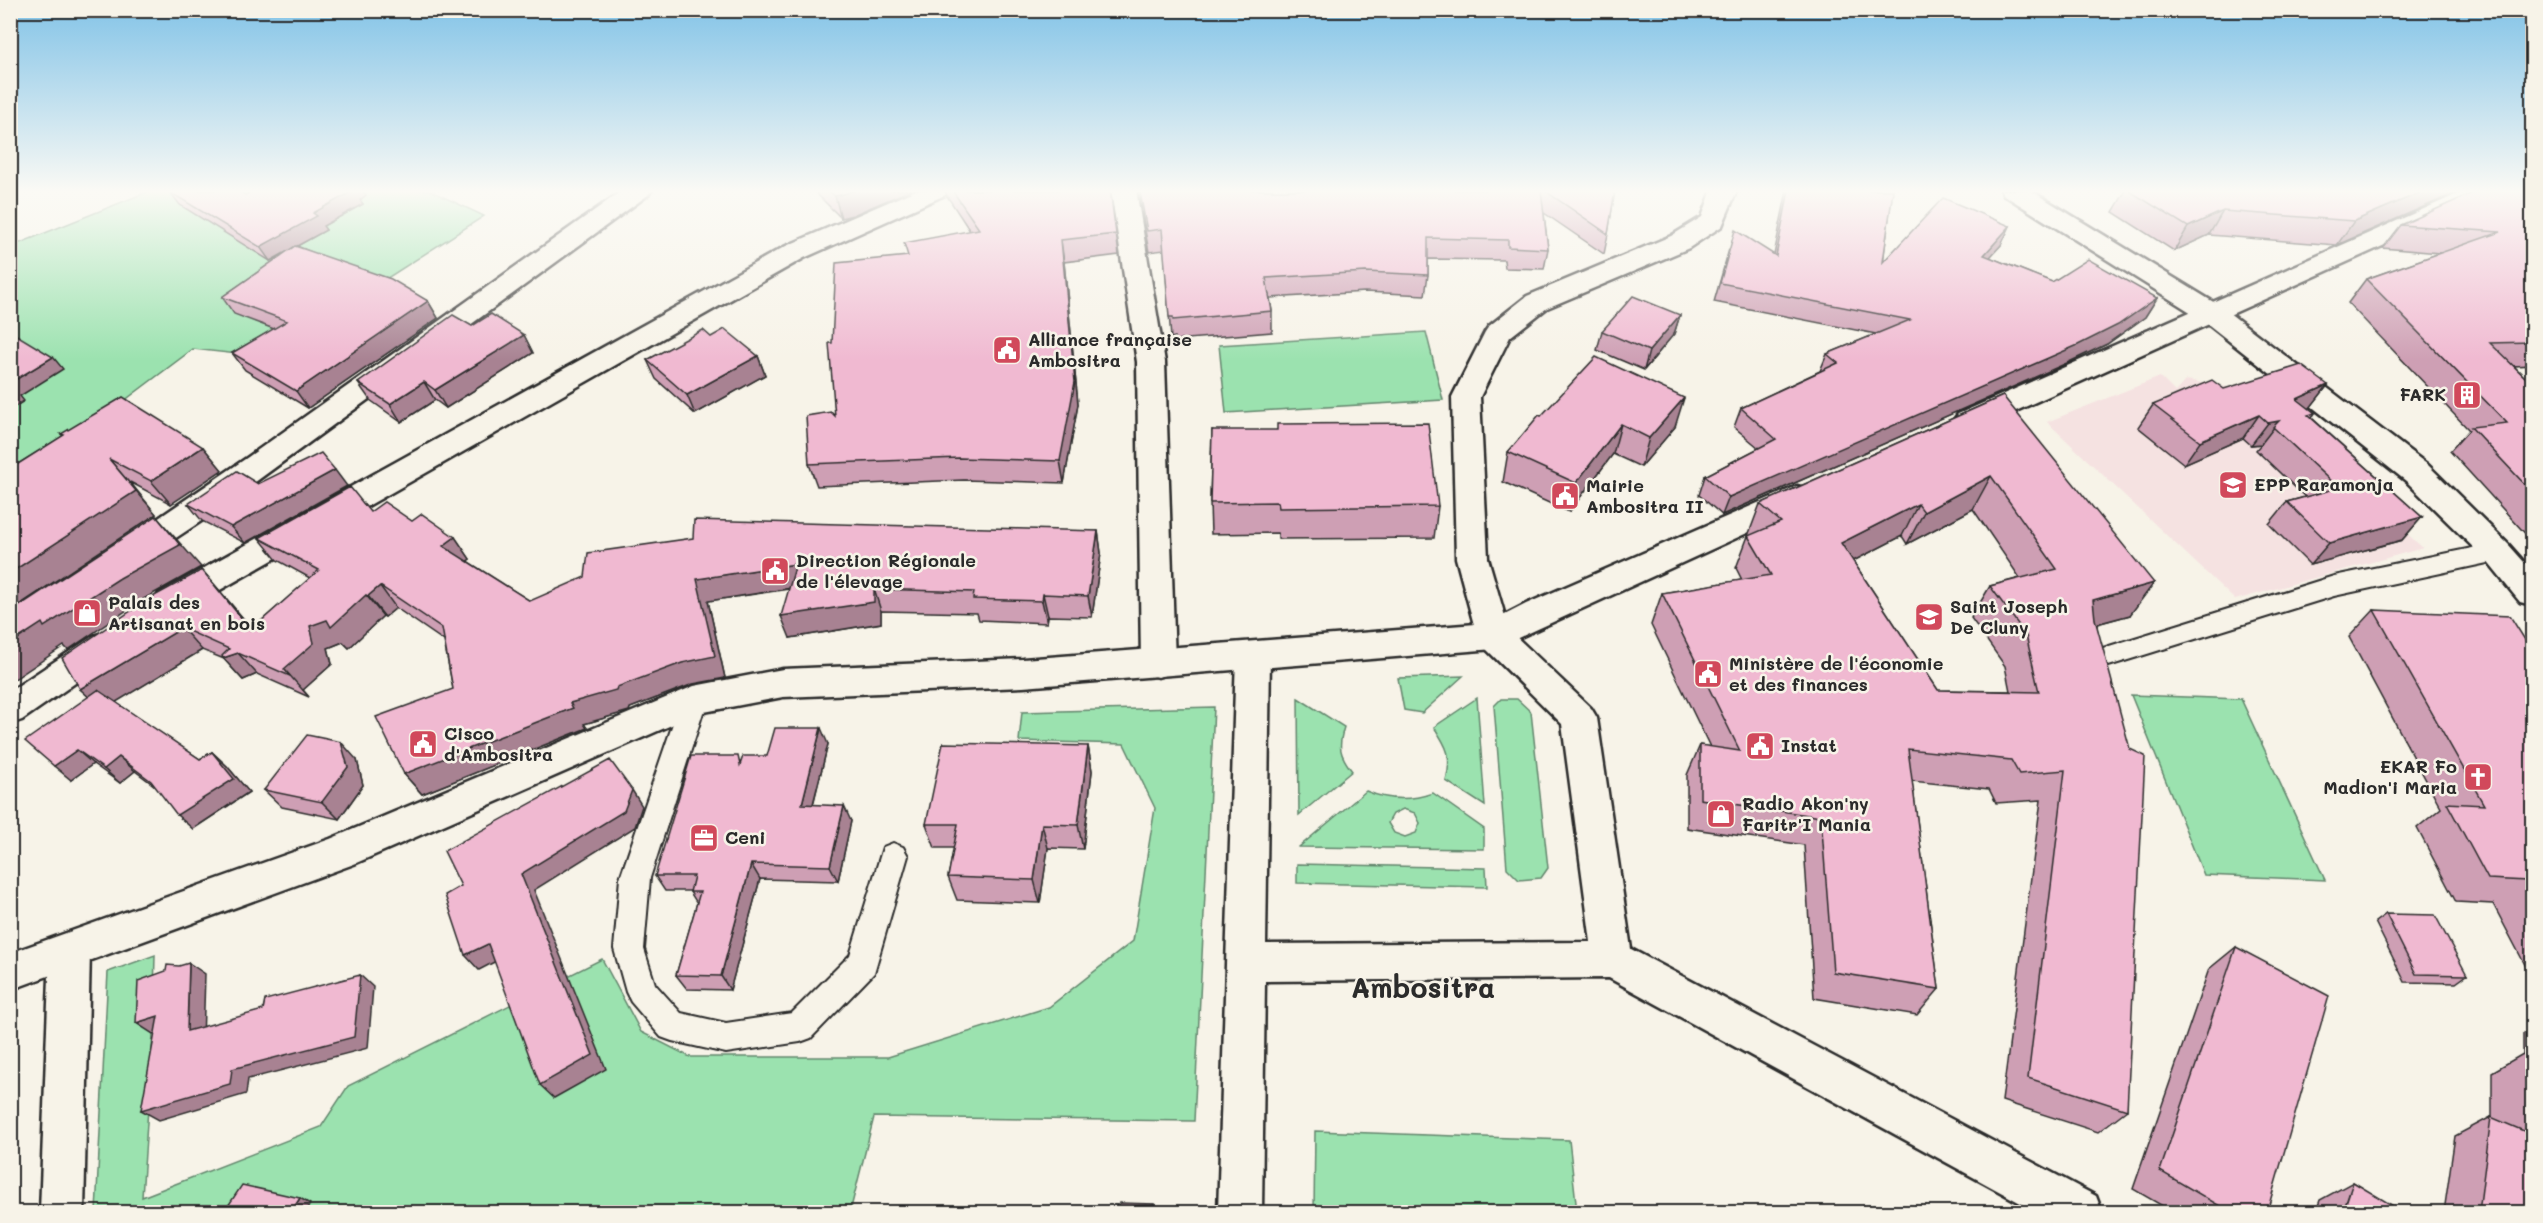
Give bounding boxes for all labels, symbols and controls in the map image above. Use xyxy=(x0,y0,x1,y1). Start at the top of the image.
place label: Alliance française Ambositra xyxy=(1028,327,1192,372)
public building icon: Alliance française Ambositra xyxy=(991,334,1023,366)
building icon: FARK xyxy=(2451,379,2483,411)
place label: FARK xyxy=(2399,382,2446,406)
school or university icon: EPP Raramonja xyxy=(2217,469,2249,501)
place label: EPP Raramonja xyxy=(2254,472,2394,496)
place label: Mairie Ambositra II xyxy=(1586,473,1704,518)
public building icon: Mairie Ambositra II xyxy=(1549,480,1581,512)
place label: Direction Régionale de l'élevage xyxy=(796,548,976,593)
public building icon: Direction Régionale de l'élevage xyxy=(759,555,791,587)
place label: Palais des Artisanat en bois xyxy=(108,590,265,635)
place label: Saint Joseph De Cluny xyxy=(1950,594,2068,639)
shop icon: Palais des Artisanat en bois xyxy=(71,597,103,629)
school or university icon: Saint Joseph De Cluny xyxy=(1913,601,1945,633)
place label: Ministère de l'économie et des finances xyxy=(1729,651,1944,696)
public building icon: Ministère de l'économie et des finances xyxy=(1692,658,1724,690)
place label: Cisco d'Ambositra xyxy=(444,721,553,766)
public building icon: Cisco d'Ambositra xyxy=(407,728,439,760)
public building icon: Instat xyxy=(1744,730,1776,762)
place label: Instat xyxy=(1781,733,1837,757)
place label: EKAR Fo Madion'i Maria xyxy=(2323,754,2457,799)
church icon: EKAR Fo Madion'i Maria xyxy=(2462,761,2494,793)
place label: Radio Akon'ny Faritr'I Mania xyxy=(1742,791,1871,836)
shop icon: Radio Akon'ny Faritr'I Mania xyxy=(1705,798,1737,830)
office icon: Ceni xyxy=(688,822,720,854)
place label: Ceni xyxy=(725,825,766,849)
district label: Ambositra xyxy=(1351,969,1495,1005)

